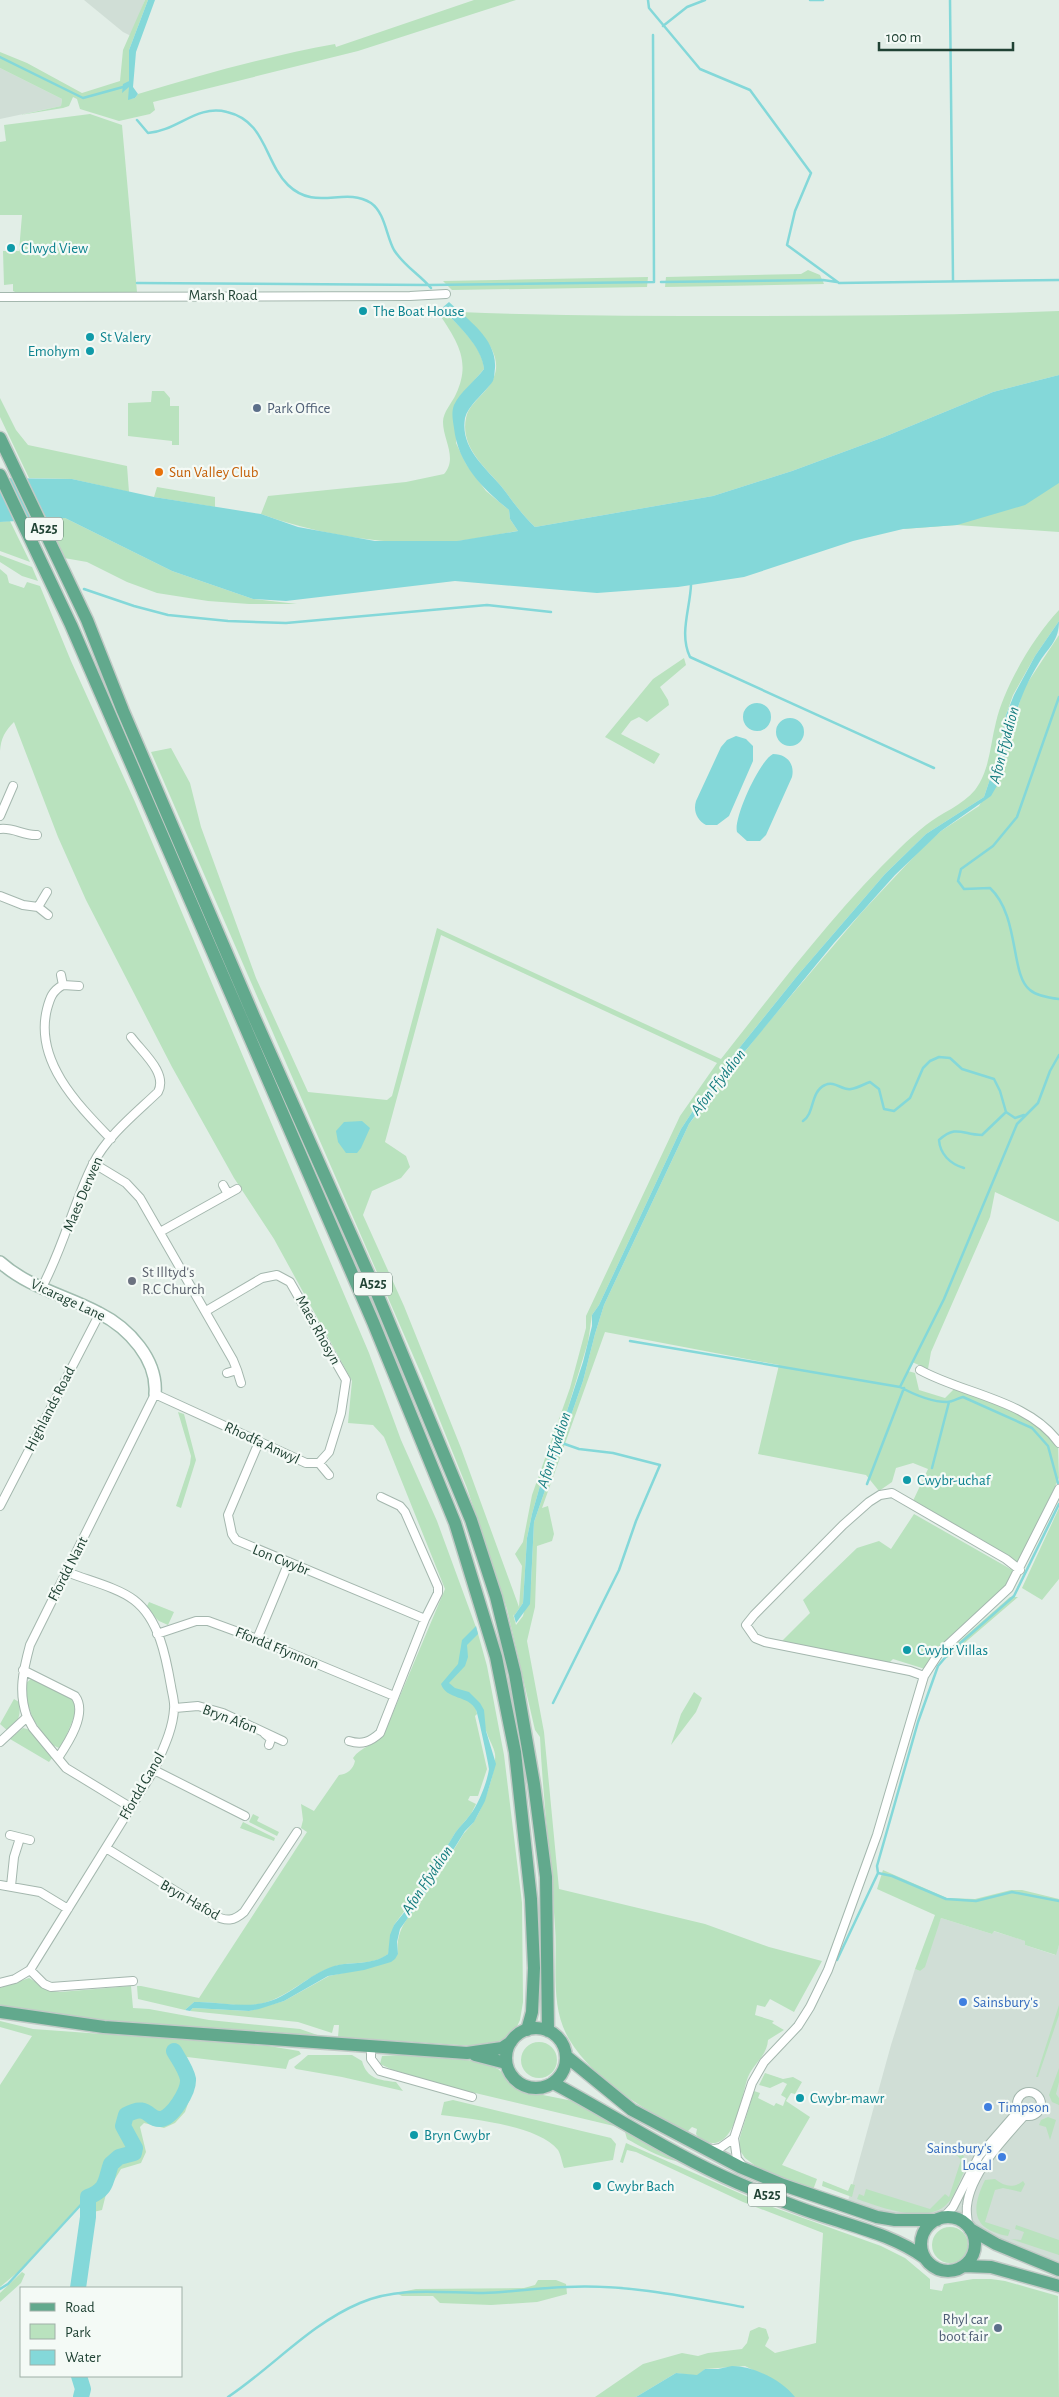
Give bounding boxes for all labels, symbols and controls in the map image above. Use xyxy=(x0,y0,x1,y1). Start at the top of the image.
scale bar xyxy=(879,20,1013,52)
text: 100 m xyxy=(886,30,921,45)
place label: Clwyd View xyxy=(21,241,88,256)
marker: Clwyd View xyxy=(5,242,17,254)
street label: Marsh Road xyxy=(189,288,258,303)
place label: The Boat House xyxy=(373,304,464,319)
marker: The Boat House xyxy=(357,305,369,317)
place label: St Valery xyxy=(100,330,152,345)
marker: St Valery xyxy=(84,331,96,343)
place label: Emohym xyxy=(28,344,80,359)
marker: Emohym xyxy=(84,345,96,357)
place label: Park Office xyxy=(267,401,331,416)
marker: Park Office xyxy=(251,402,263,414)
place label: Sun Valley Club xyxy=(169,465,259,480)
marker: Sun Valley Club xyxy=(153,466,165,478)
road number: A525 xyxy=(25,518,63,540)
water label: Afon Ffyddion xyxy=(986,705,1022,786)
water label: Afon Ffyddion xyxy=(687,1046,749,1119)
street label: Maes Derwen xyxy=(61,1154,105,1234)
place label: St Illtyd's R.C Church xyxy=(142,1265,205,1297)
road number: A525 xyxy=(354,1272,392,1296)
marker: St Illtyd's R.C Church xyxy=(126,1275,138,1287)
street label: Vicarage Lane xyxy=(28,1276,108,1324)
street label: Maes Rhosyn xyxy=(293,1293,343,1367)
street label: Highlands Road xyxy=(22,1364,78,1454)
water label: Afon Ffyddion xyxy=(534,1410,574,1491)
street label: Rhodfa Anwyl xyxy=(222,1419,302,1467)
place label: Cwybr-uchaf xyxy=(917,1473,992,1488)
marker: Cwybr-uchaf xyxy=(901,1474,913,1486)
street label: Ffordd Nant xyxy=(45,1534,91,1604)
street label: Lon Cwybr xyxy=(250,1542,312,1578)
street label: Ffordd Ffynnon xyxy=(233,1624,321,1672)
place label: Cwybr Villas xyxy=(917,1643,988,1658)
marker: Cwybr Villas xyxy=(901,1644,913,1656)
street label: Bryn Afon xyxy=(200,1702,260,1736)
street label: Ffordd Ganol xyxy=(117,1750,167,1822)
water label: Afon Ffyddion xyxy=(398,1843,456,1918)
street label: Bryn Hafod xyxy=(158,1877,222,1923)
place label: Sainsbury's xyxy=(973,1995,1038,2010)
marker: Sainsbury's xyxy=(957,1996,969,2008)
place label: Cwybr-mawr xyxy=(810,2091,885,2106)
marker: Cwybr-mawr xyxy=(794,2092,806,2104)
place label: Timpson xyxy=(998,2100,1049,2115)
marker: Timpson xyxy=(982,2101,994,2113)
place label: Bryn Cwybr xyxy=(424,2128,490,2143)
marker: Bryn Cwybr xyxy=(408,2129,420,2141)
place label: Sainsbury's Local xyxy=(927,2141,992,2173)
marker: Sainsbury's Local xyxy=(996,2151,1008,2163)
place label: Cwybr Bach xyxy=(607,2179,675,2194)
marker: Cwybr Bach xyxy=(591,2180,603,2192)
road number: A525 xyxy=(748,2184,786,2206)
legend xyxy=(20,2287,182,2377)
text: Road xyxy=(65,2300,95,2315)
place label: Rhyl car boot fair xyxy=(938,2312,988,2344)
marker: Rhyl car boot fair xyxy=(992,2322,1004,2334)
text: Park xyxy=(65,2325,91,2340)
text: Water xyxy=(65,2350,101,2365)

